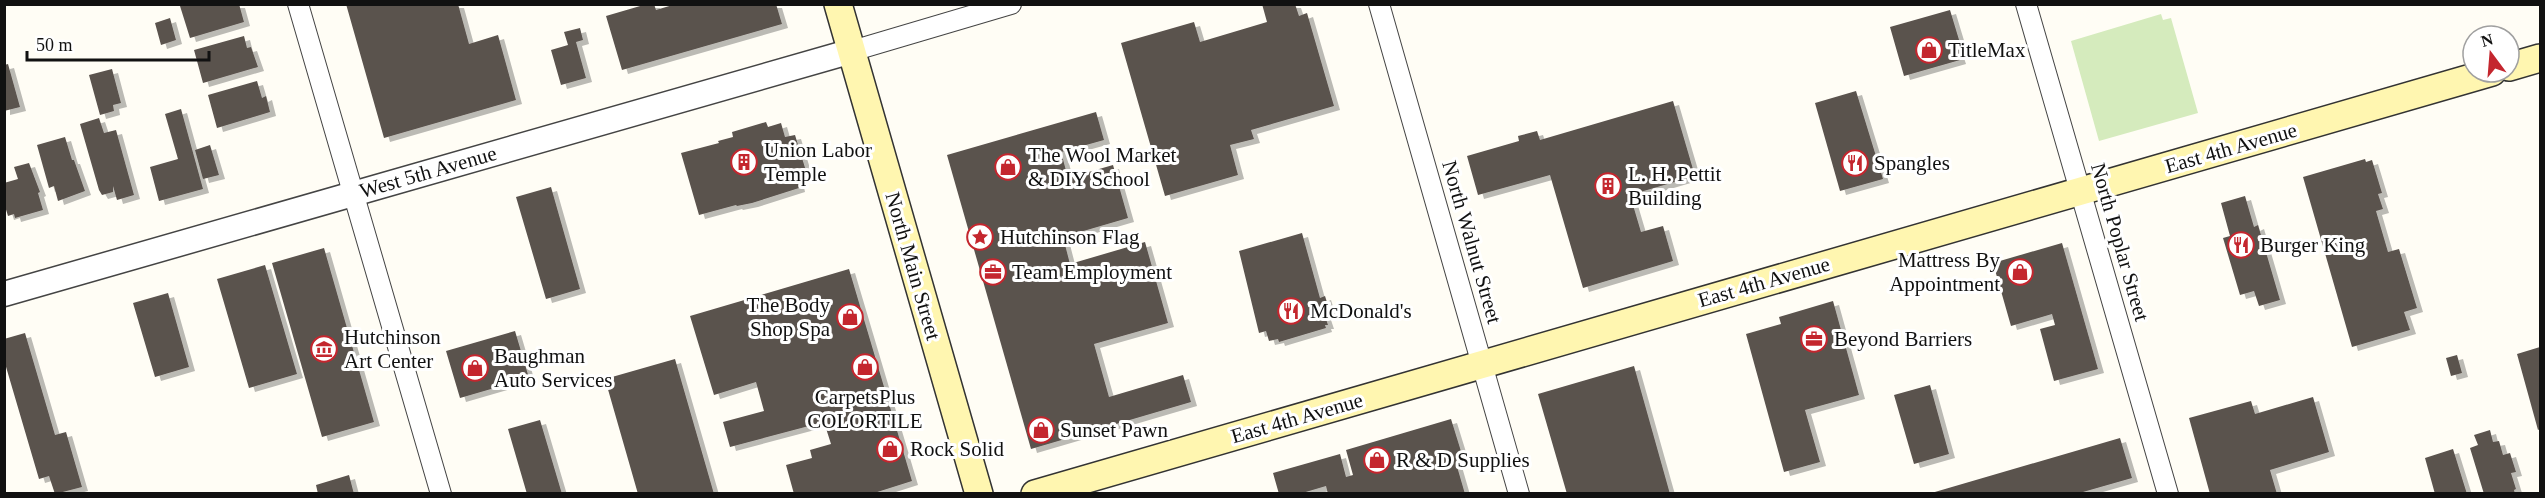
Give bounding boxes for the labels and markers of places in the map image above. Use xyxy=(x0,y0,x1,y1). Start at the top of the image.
shop icon: TitleMax xyxy=(1914,35,1944,65)
place label: TitleMax xyxy=(1948,38,2026,62)
place label: Union Labor Temple xyxy=(764,138,872,186)
place label: The Wool Market & DIY School xyxy=(1028,143,1177,191)
building icon: Union Labor Temple xyxy=(729,147,759,177)
restaurant icon: Spangles xyxy=(1840,148,1870,178)
place label: Spangles xyxy=(1874,151,1950,175)
shop icon: The Wool Market & DIY School xyxy=(993,152,1023,182)
place label: L. H. Pettit Building xyxy=(1628,162,1721,210)
building icon: L. H. Pettit Building xyxy=(1593,171,1623,201)
place icon: Hutchinson Flag xyxy=(965,222,995,252)
place label: Hutchinson Flag xyxy=(1000,225,1140,249)
restaurant icon: Burger King xyxy=(2226,230,2256,260)
place label: Burger King xyxy=(2260,233,2366,257)
place label: Mattress By Appointment xyxy=(1889,248,2000,296)
office icon: Team Employment xyxy=(978,257,1008,287)
shop icon: Mattress By Appointment xyxy=(2005,257,2035,287)
place label: Team Employment xyxy=(1012,260,1172,284)
place label: The Body Shop Spa xyxy=(747,293,831,341)
restaurant icon: McDonald's xyxy=(1276,296,1306,326)
place label: McDonald's xyxy=(1310,299,1412,323)
shop icon: The Body Shop Spa xyxy=(835,302,865,332)
office icon: Beyond Barriers xyxy=(1799,324,1829,354)
place label: Hutchinson Art Center xyxy=(344,325,441,373)
place label: Beyond Barriers xyxy=(1834,327,1972,351)
museum icon: Hutchinson Art Center xyxy=(309,334,339,364)
place label: Baughman Auto Services xyxy=(494,344,612,392)
shop icon: CarpetsPlus COLORTILE xyxy=(850,352,880,382)
shop icon: Baughman Auto Services xyxy=(460,353,490,383)
place label: CarpetsPlus COLORTILE xyxy=(807,385,923,433)
shop icon: Sunset Pawn xyxy=(1026,415,1056,445)
place label: Sunset Pawn xyxy=(1060,418,1168,442)
shop icon: Rock Solid xyxy=(875,434,905,464)
place label: Rock Solid xyxy=(910,437,1004,461)
shop icon: R & D Supplies xyxy=(1362,445,1392,475)
place label: R & D Supplies xyxy=(1396,448,1530,472)

